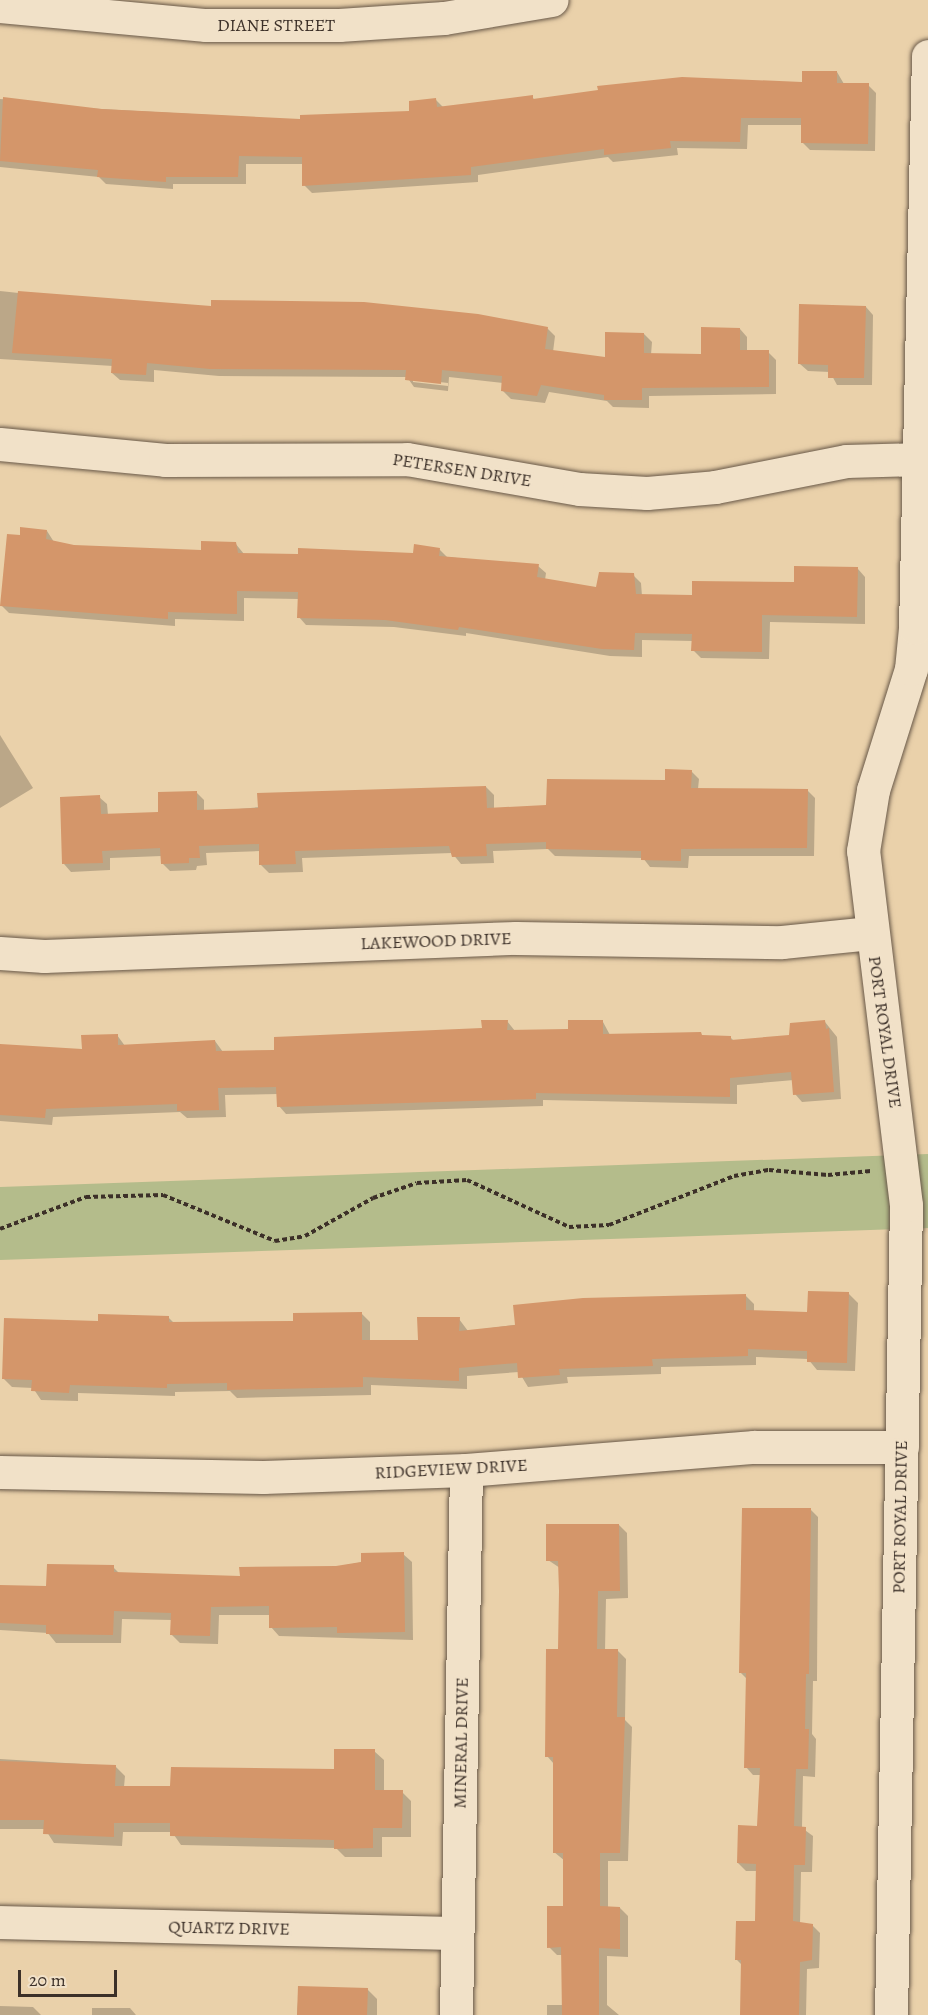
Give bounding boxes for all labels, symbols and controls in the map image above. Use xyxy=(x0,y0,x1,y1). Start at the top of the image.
street label: DIANE STREET xyxy=(217,14,335,36)
street label: PETERSEN DRIVE xyxy=(391,448,533,492)
street label: LAKEWOOD DRIVE xyxy=(360,928,512,954)
street label: PORT ROYAL DRIVE xyxy=(864,954,906,1110)
street label: PORT ROYAL DRIVE xyxy=(888,1440,912,1594)
street label: RIDGEVIEW DRIVE xyxy=(374,1454,528,1484)
street label: MINERAL DRIVE xyxy=(449,1677,473,1809)
street label: QUARTZ DRIVE xyxy=(168,1916,290,1940)
scale bar xyxy=(21,1958,120,1996)
text: 20 m xyxy=(29,1968,66,1992)

